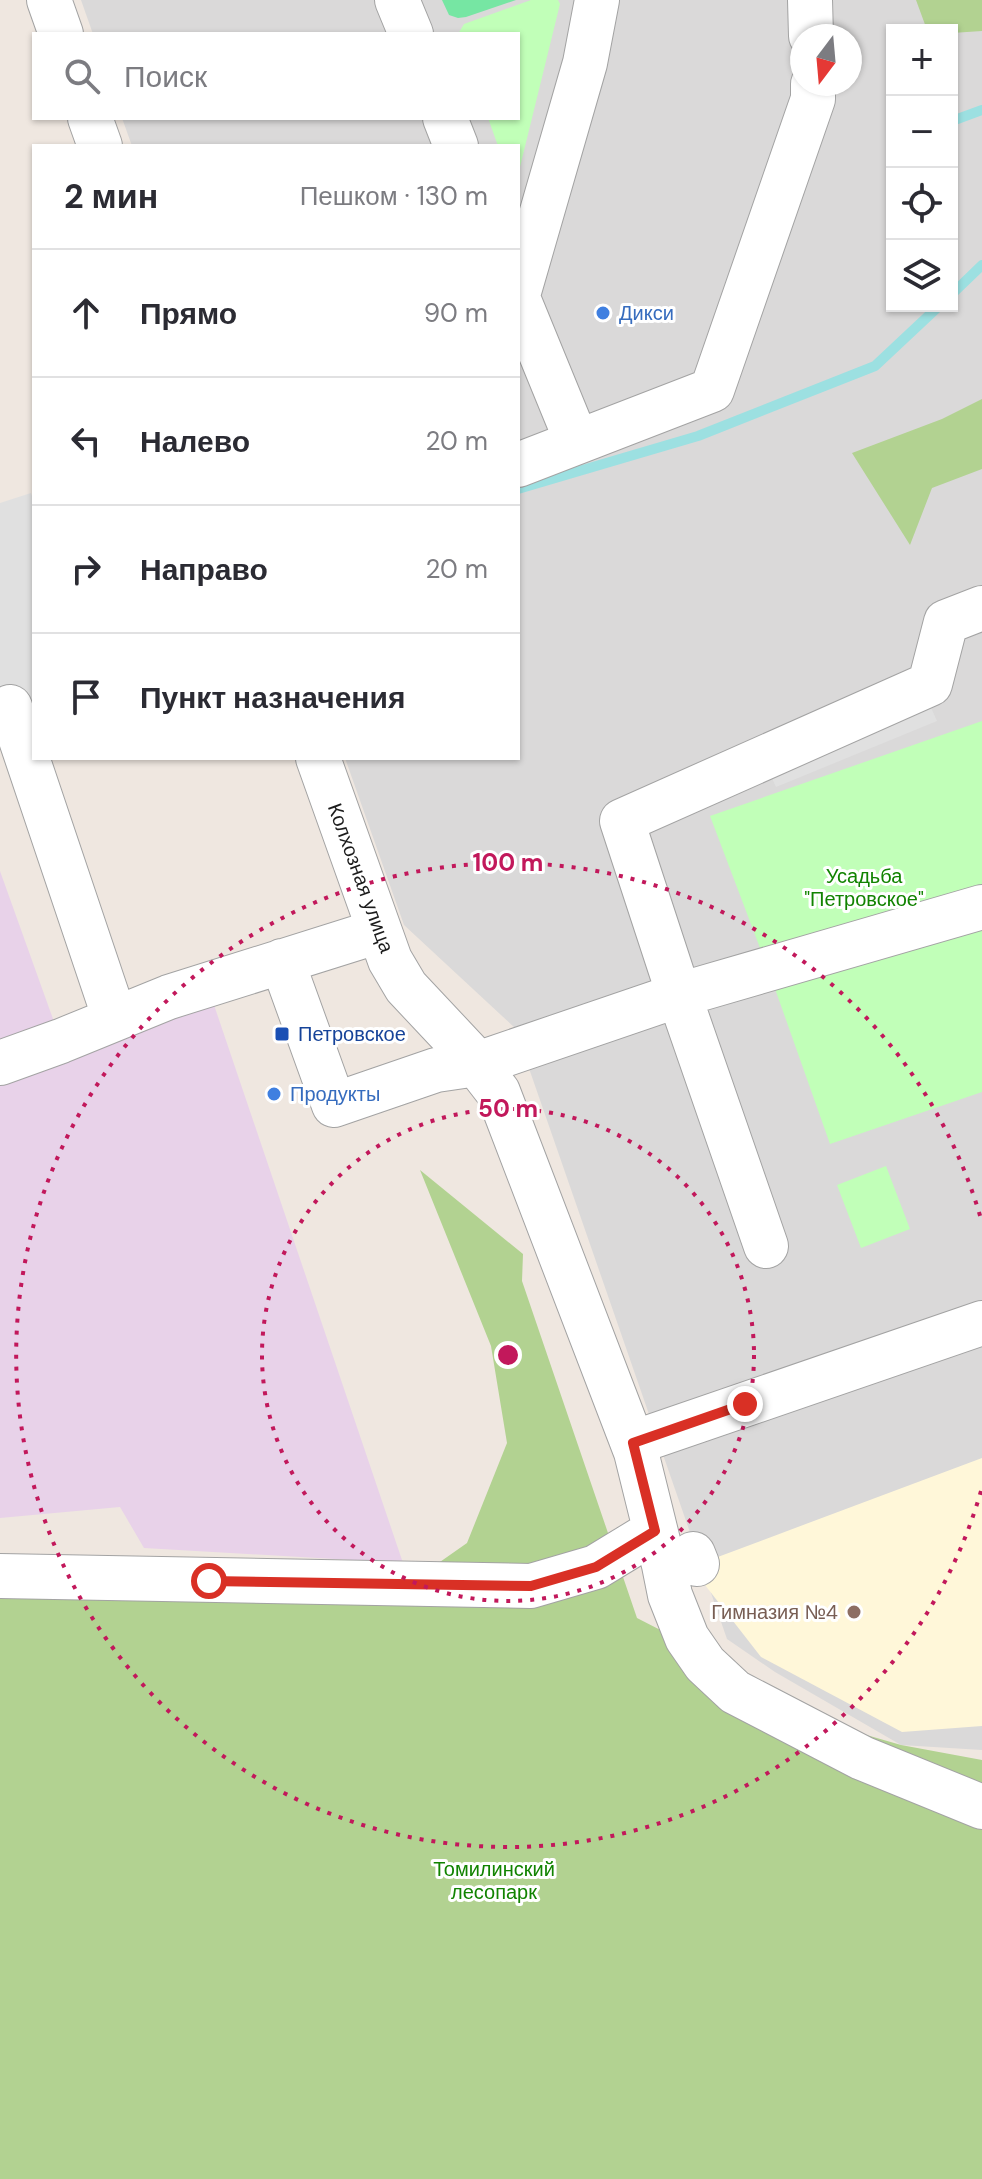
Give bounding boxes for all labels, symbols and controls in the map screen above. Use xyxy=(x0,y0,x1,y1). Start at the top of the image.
north arrow xyxy=(790,24,862,96)
map controls xyxy=(886,24,958,312)
button: + xyxy=(886,24,958,96)
search box xyxy=(32,32,520,120)
icon: search xyxy=(60,54,104,98)
text: Поиск xyxy=(124,57,207,96)
button: − xyxy=(886,96,958,168)
button: locate xyxy=(886,168,958,240)
text: 2 мин xyxy=(64,174,158,219)
text: Пешком · 130 m xyxy=(300,179,488,213)
button: layers xyxy=(886,240,958,312)
icon: ahead xyxy=(64,291,108,335)
text: Прямо xyxy=(140,294,237,333)
text: 90 m xyxy=(424,296,488,330)
place label: Дикси xyxy=(619,300,674,326)
marker: Дикси xyxy=(594,304,612,322)
icon: left xyxy=(64,419,108,463)
text: Налево xyxy=(140,422,250,461)
text: 20 m xyxy=(425,424,488,458)
icon: right xyxy=(64,547,108,591)
text: Направо xyxy=(140,550,268,589)
text: 20 m xyxy=(425,552,488,586)
icon: arrive xyxy=(64,675,108,719)
text: Пункт назначения xyxy=(140,678,405,717)
street label: Колхозная улица xyxy=(322,800,400,957)
text: 100 m xyxy=(473,847,543,878)
park label: Усадьба "Петровское" xyxy=(804,863,924,912)
place label: Петровское xyxy=(298,1021,406,1047)
marker: Петровское xyxy=(273,1025,291,1043)
place label: Продукты xyxy=(290,1081,380,1107)
marker: Продукты xyxy=(265,1085,283,1103)
text: 50 m xyxy=(478,1093,538,1124)
centre of rings xyxy=(494,1341,522,1369)
route end xyxy=(727,1386,763,1422)
route start xyxy=(191,1563,227,1599)
place label: Гимназия №4 xyxy=(711,1599,838,1625)
marker: Гимназия №4 xyxy=(845,1603,863,1621)
park label: Томилинский лесопарк xyxy=(433,1856,555,1905)

